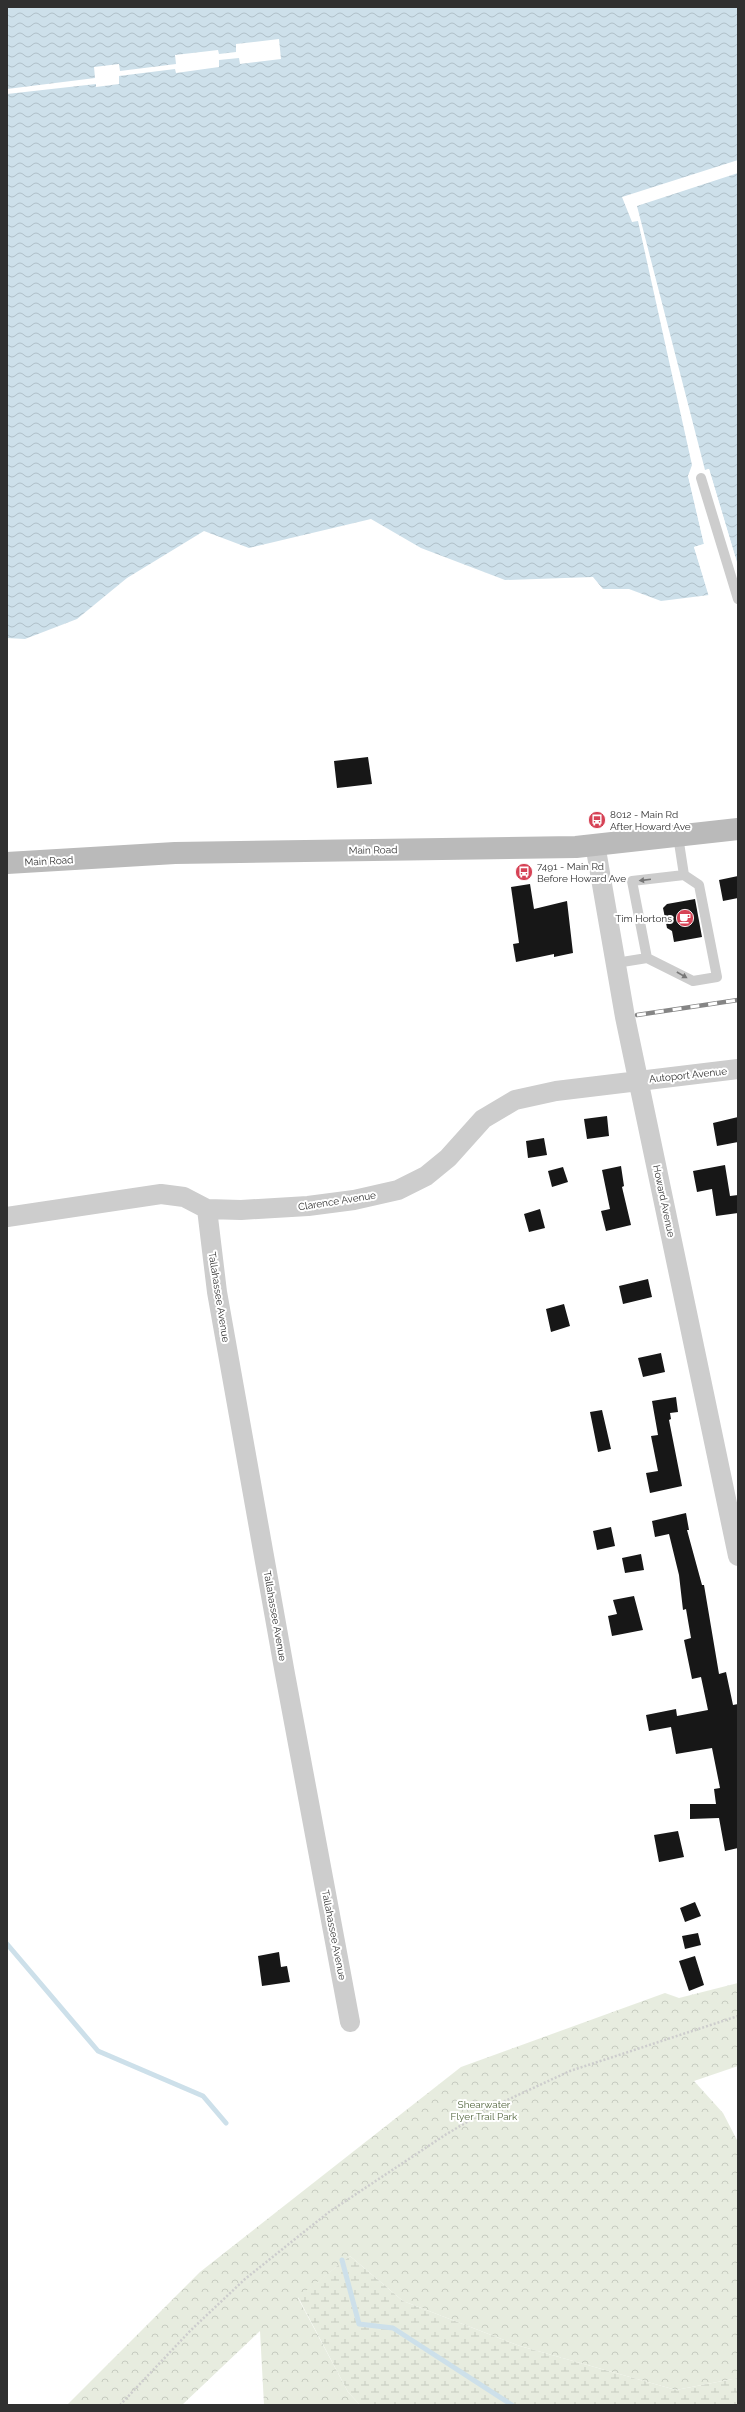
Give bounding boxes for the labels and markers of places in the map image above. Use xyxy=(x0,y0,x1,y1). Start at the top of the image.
place label: 8012 - Main Rd After Howard Ave xyxy=(610,809,691,832)
bus stop icon: 8012 - Main Rd After Howard Ave xyxy=(587,810,607,830)
place label: 7491 - Main Rd Before Howard Ave xyxy=(537,861,626,884)
bus stop icon: 7491 - Main Rd Before Howard Ave xyxy=(514,862,534,882)
cafe icon: Tim Hortons xyxy=(675,908,695,928)
place label: Tim Hortons xyxy=(615,913,672,924)

